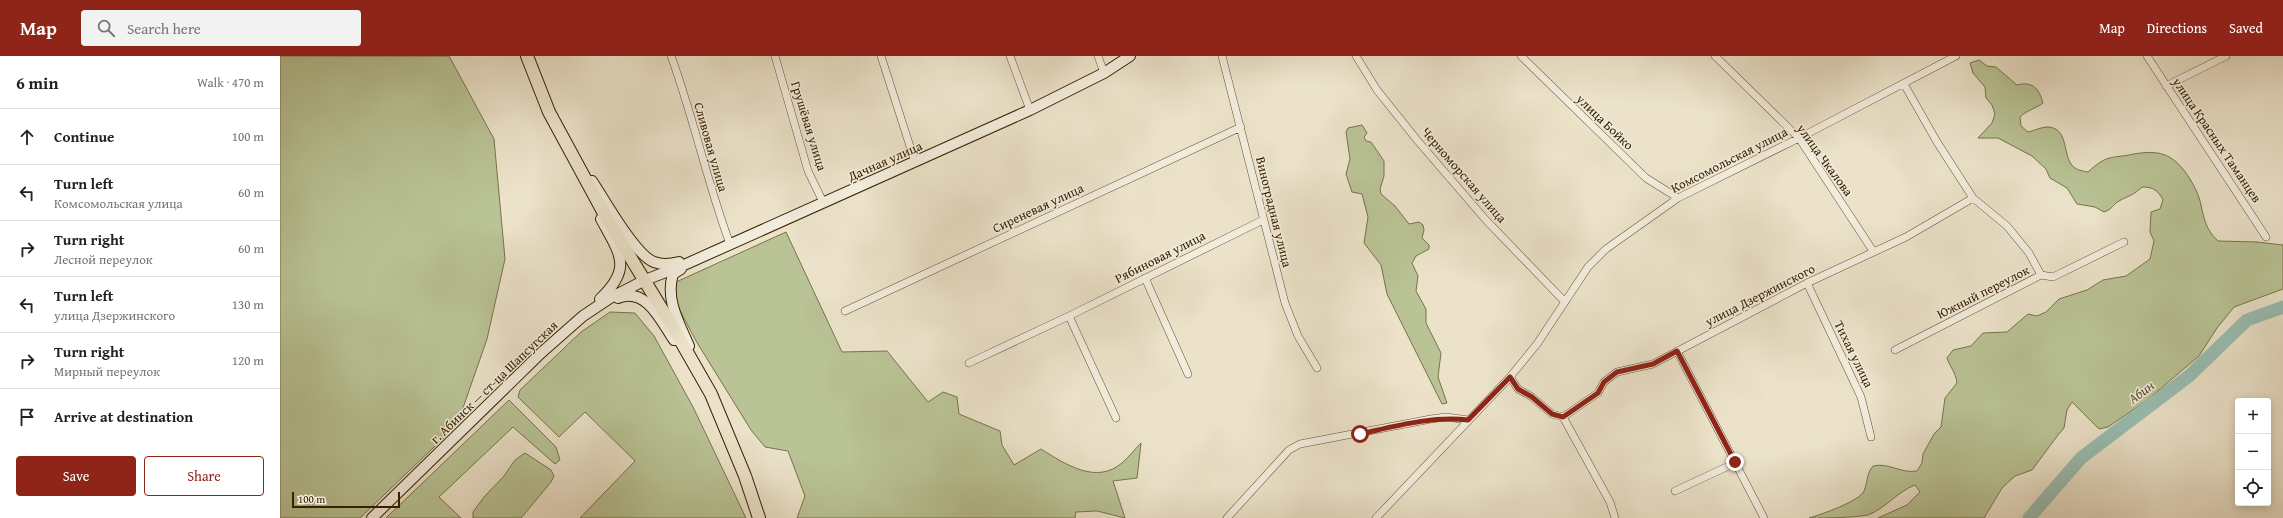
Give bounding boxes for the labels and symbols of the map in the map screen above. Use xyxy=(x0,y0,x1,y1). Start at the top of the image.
street label: улица Красных Таманцев xyxy=(2167,73,2266,206)
street label: Грушёвая улица xyxy=(786,79,832,174)
street label: улица Бойко xyxy=(1571,89,1638,154)
street label: Сливовая улица xyxy=(689,100,733,195)
street label: улица Чкалова xyxy=(1792,119,1858,201)
street label: Комсомольская улица xyxy=(1667,122,1791,198)
street label: Черноморская улица xyxy=(1417,123,1512,228)
street label: Дачная улица xyxy=(844,136,926,186)
street label: Виноградная улица xyxy=(1251,155,1297,270)
street label: Сиреневая улица xyxy=(989,178,1087,237)
street label: Рябиновая улица xyxy=(1111,226,1209,288)
street label: улица Дзержинского xyxy=(1701,259,1819,331)
street label: Южный переулок xyxy=(1933,260,2033,324)
street label: г. Абинск — ст-ца Шапсугская xyxy=(426,316,562,448)
street label: Тихая улица xyxy=(1830,317,1879,391)
water label: Абин xyxy=(2123,376,2158,409)
route start xyxy=(1351,425,1369,443)
route end xyxy=(1726,453,1744,471)
scale bar xyxy=(292,490,400,509)

